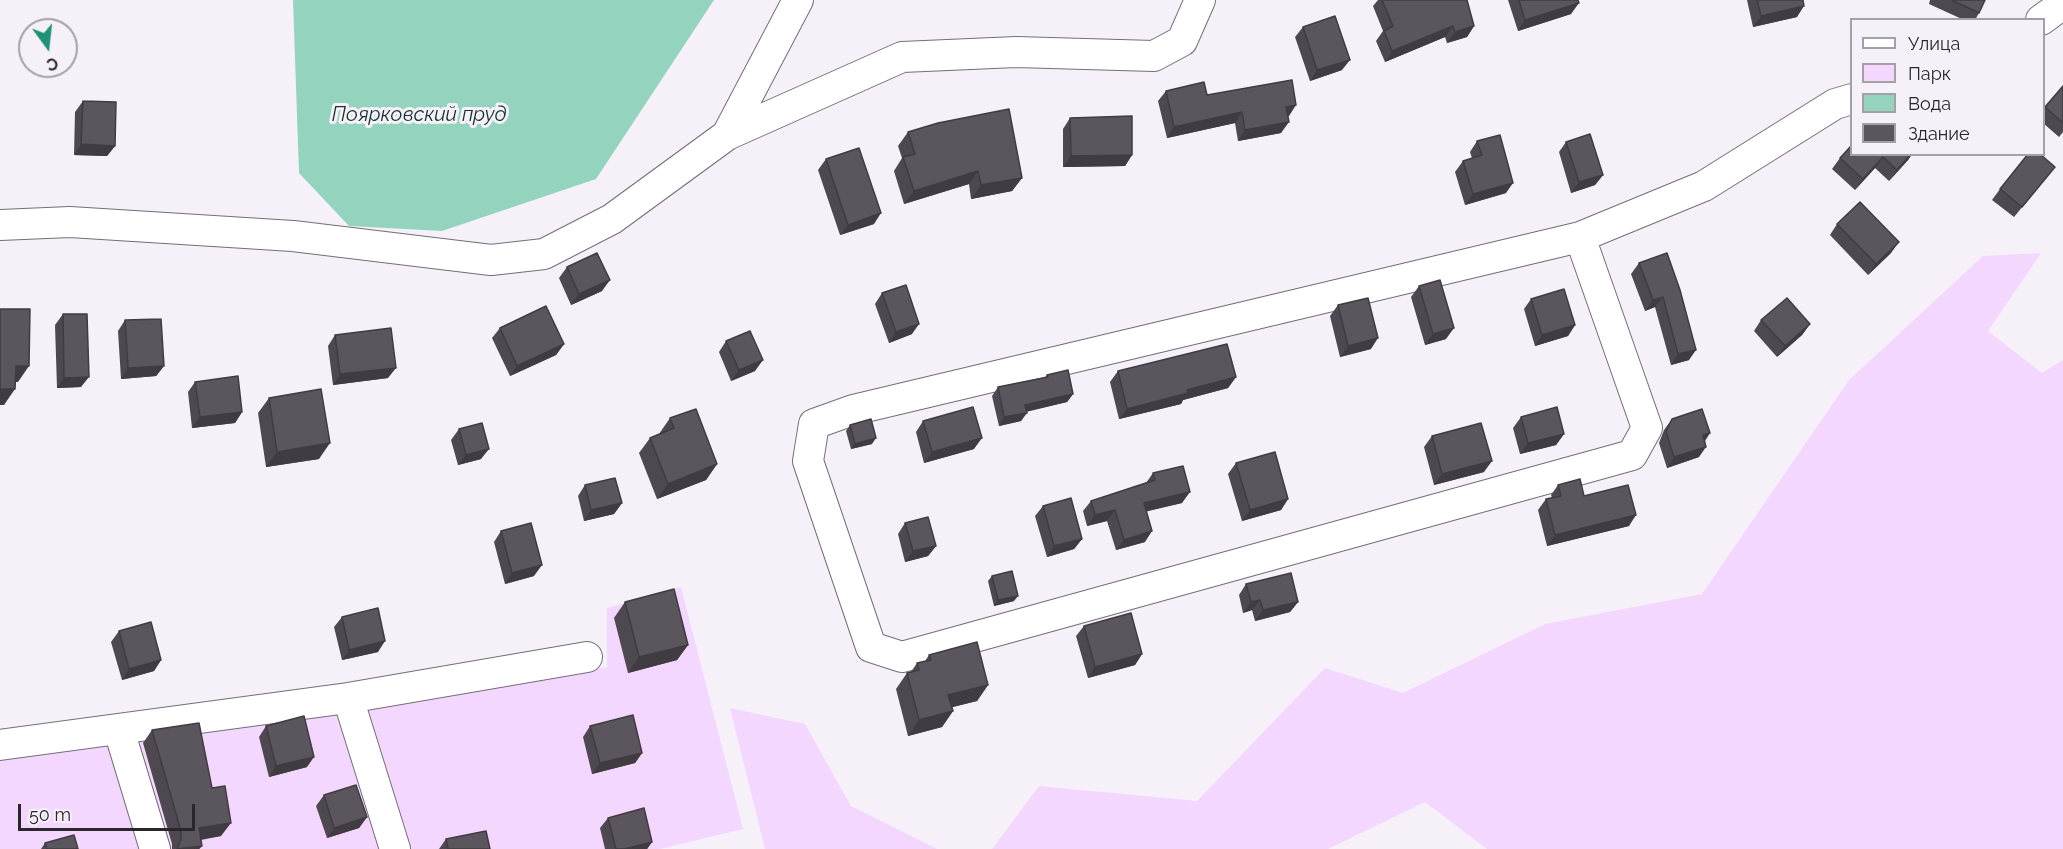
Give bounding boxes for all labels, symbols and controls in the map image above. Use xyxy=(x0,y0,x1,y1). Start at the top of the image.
north arrow xyxy=(18,18,78,78)
legend xyxy=(1850,18,2045,156)
text: Улица xyxy=(1908,33,1960,54)
text: С xyxy=(45,53,60,75)
text: Парк xyxy=(1908,63,1951,84)
text: Вода xyxy=(1908,93,1951,114)
water label: Поярковский пруд xyxy=(332,103,506,127)
text: Здание xyxy=(1908,123,1970,144)
scale bar xyxy=(21,792,198,830)
text: 50 m xyxy=(29,804,71,825)

